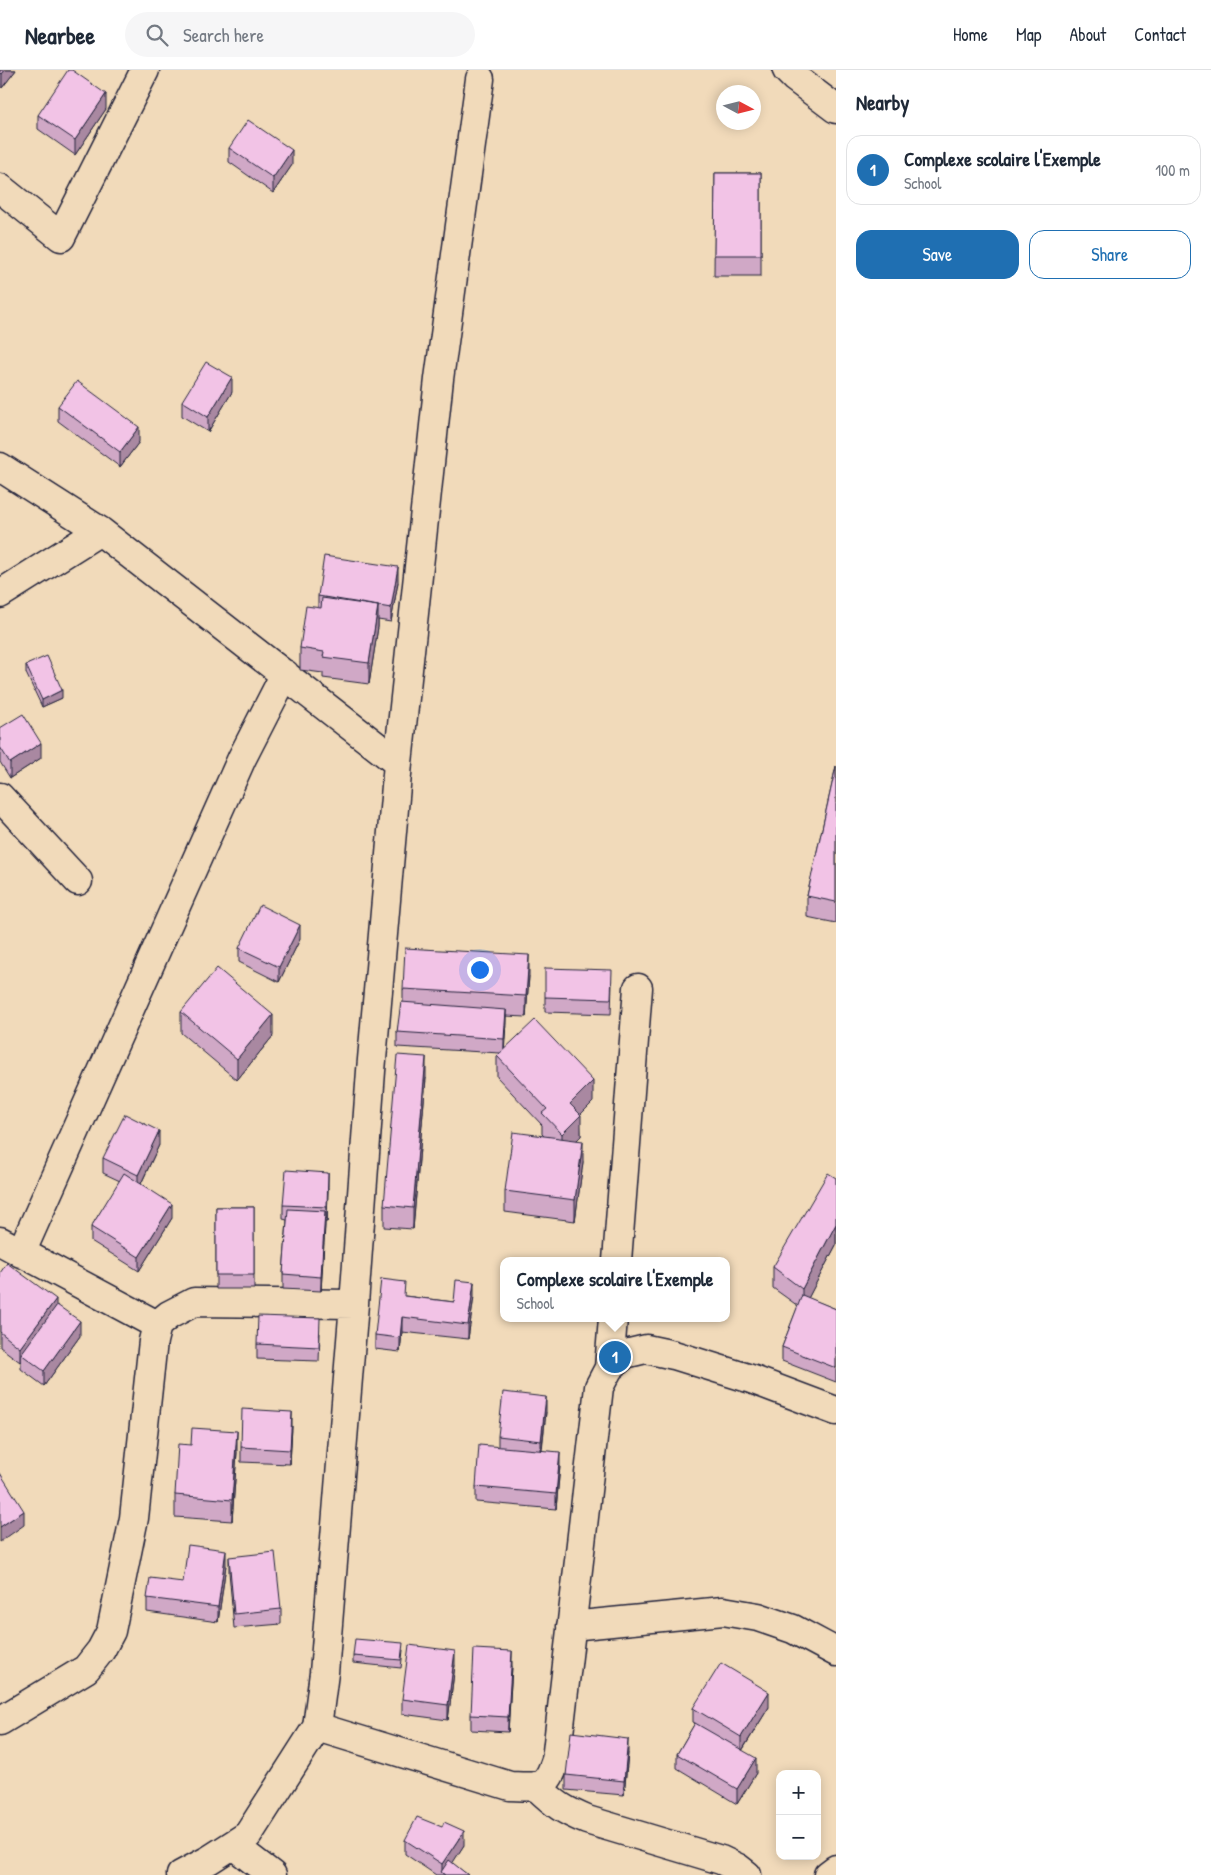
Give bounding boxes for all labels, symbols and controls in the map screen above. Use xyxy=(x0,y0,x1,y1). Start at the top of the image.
search box xyxy=(125,12,475,57)
text: Nearbee xyxy=(25,19,95,51)
icon: search xyxy=(143,21,171,49)
text: Search here xyxy=(183,22,264,48)
text: Home xyxy=(953,22,988,47)
text: Map xyxy=(1016,22,1041,47)
text: About xyxy=(1069,22,1106,47)
text: Contact xyxy=(1134,22,1186,47)
north arrow xyxy=(716,85,761,130)
text: Nearby xyxy=(856,88,909,117)
text: Complexe scolaire l'Exemple xyxy=(904,146,1101,172)
text: 1 xyxy=(870,159,876,181)
text: 100 m xyxy=(1155,159,1190,181)
text: School xyxy=(904,172,941,194)
button: Save xyxy=(856,230,1019,279)
button: Share xyxy=(1029,230,1191,279)
your location xyxy=(467,957,493,983)
popup xyxy=(500,1257,730,1322)
text: Complexe scolaire l'Exemple xyxy=(517,1266,713,1292)
text: School xyxy=(517,1292,554,1314)
pin: 1 xyxy=(599,1338,631,1376)
map controls xyxy=(776,1770,821,1860)
button: + xyxy=(776,1770,821,1815)
button: − xyxy=(776,1815,821,1860)

